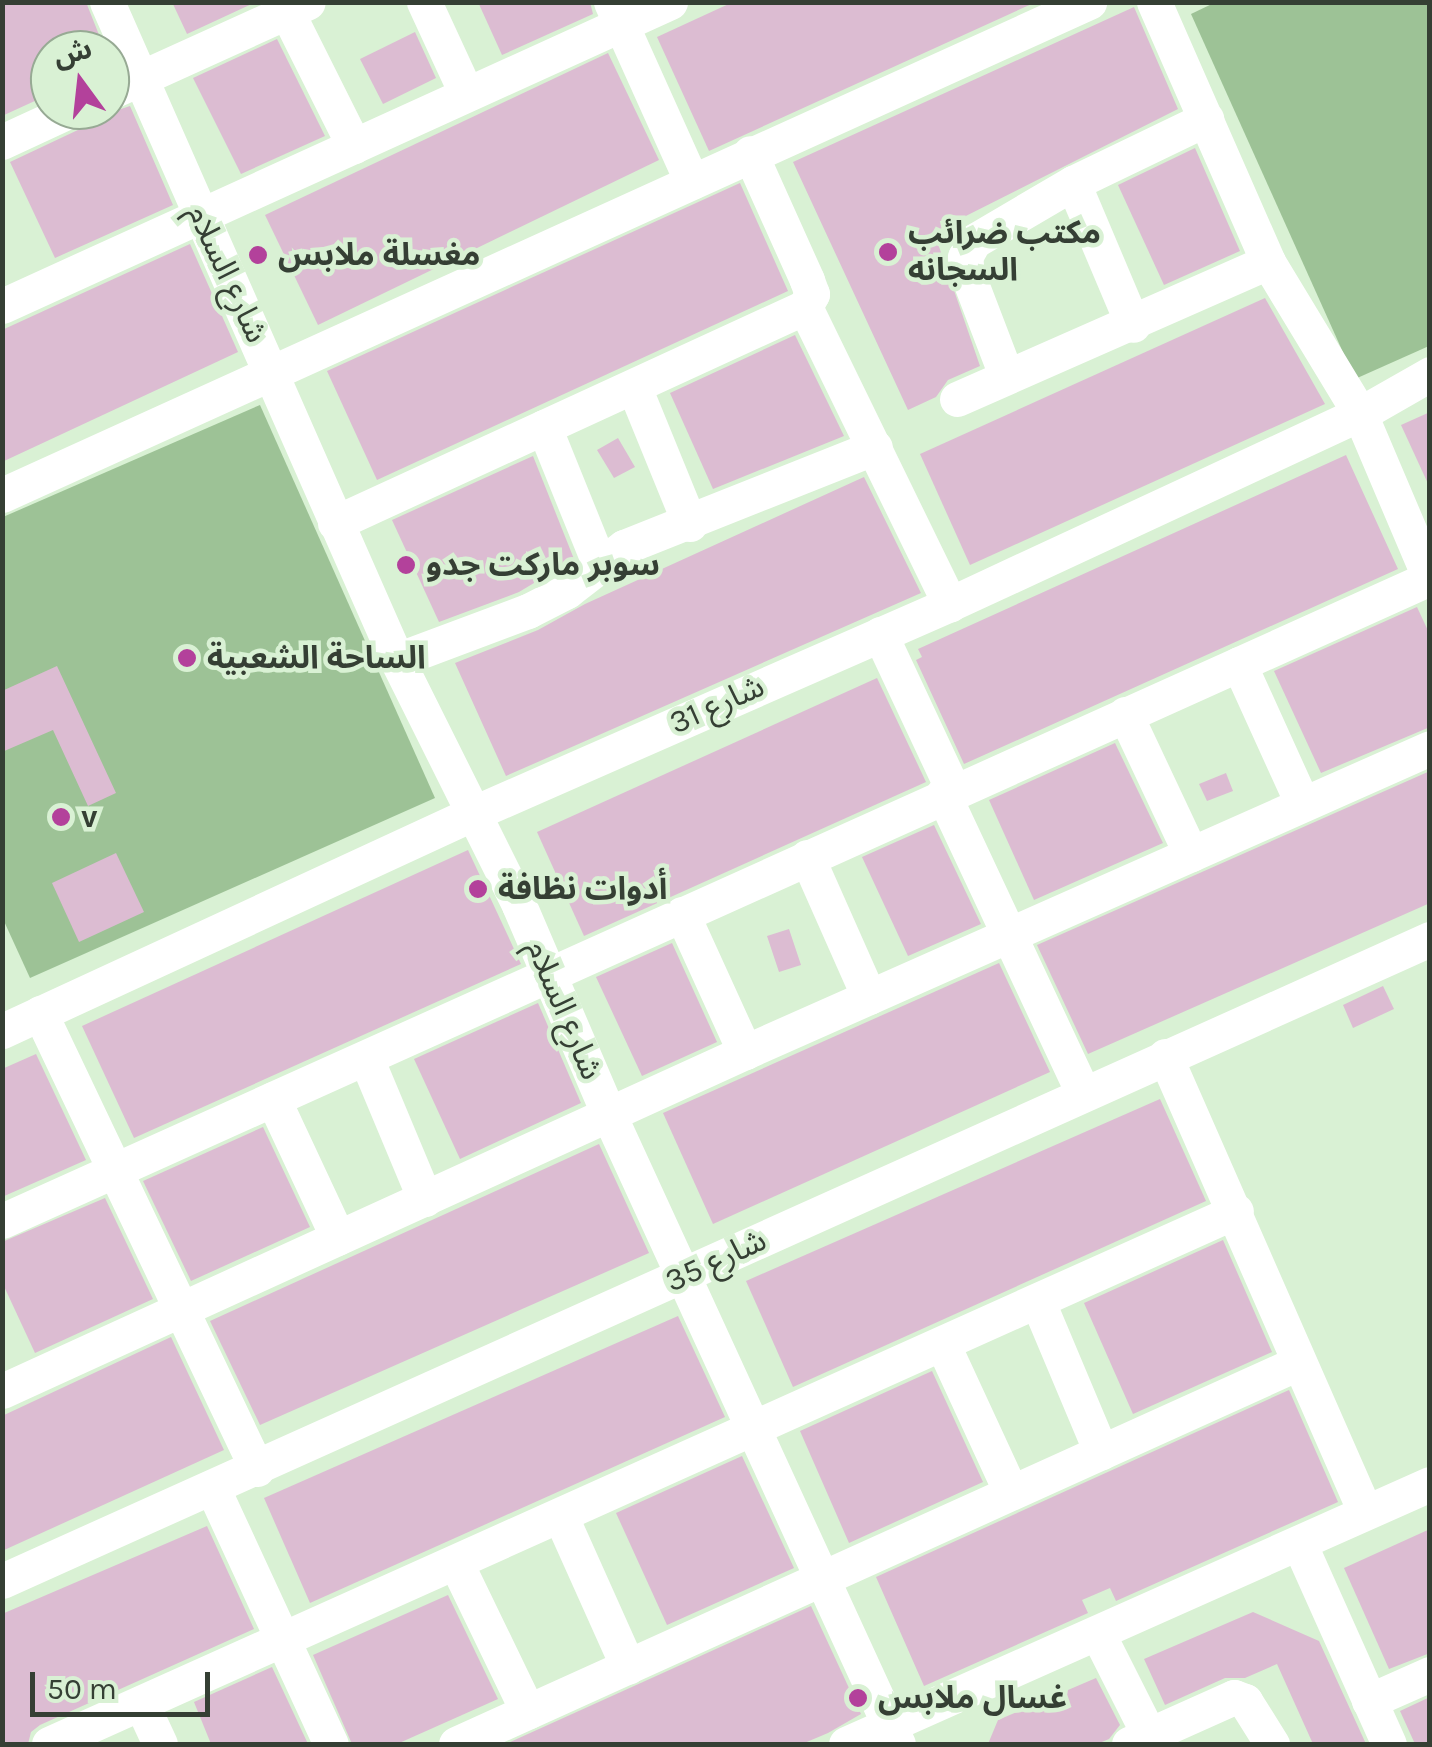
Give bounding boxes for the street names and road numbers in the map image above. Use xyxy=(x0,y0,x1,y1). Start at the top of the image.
street label: شارع السلام xyxy=(178,199,276,349)
street label: شارع 31 xyxy=(664,667,770,743)
street label: شارع السلام xyxy=(517,934,611,1086)
street label: شارع 35 xyxy=(659,1221,773,1301)

